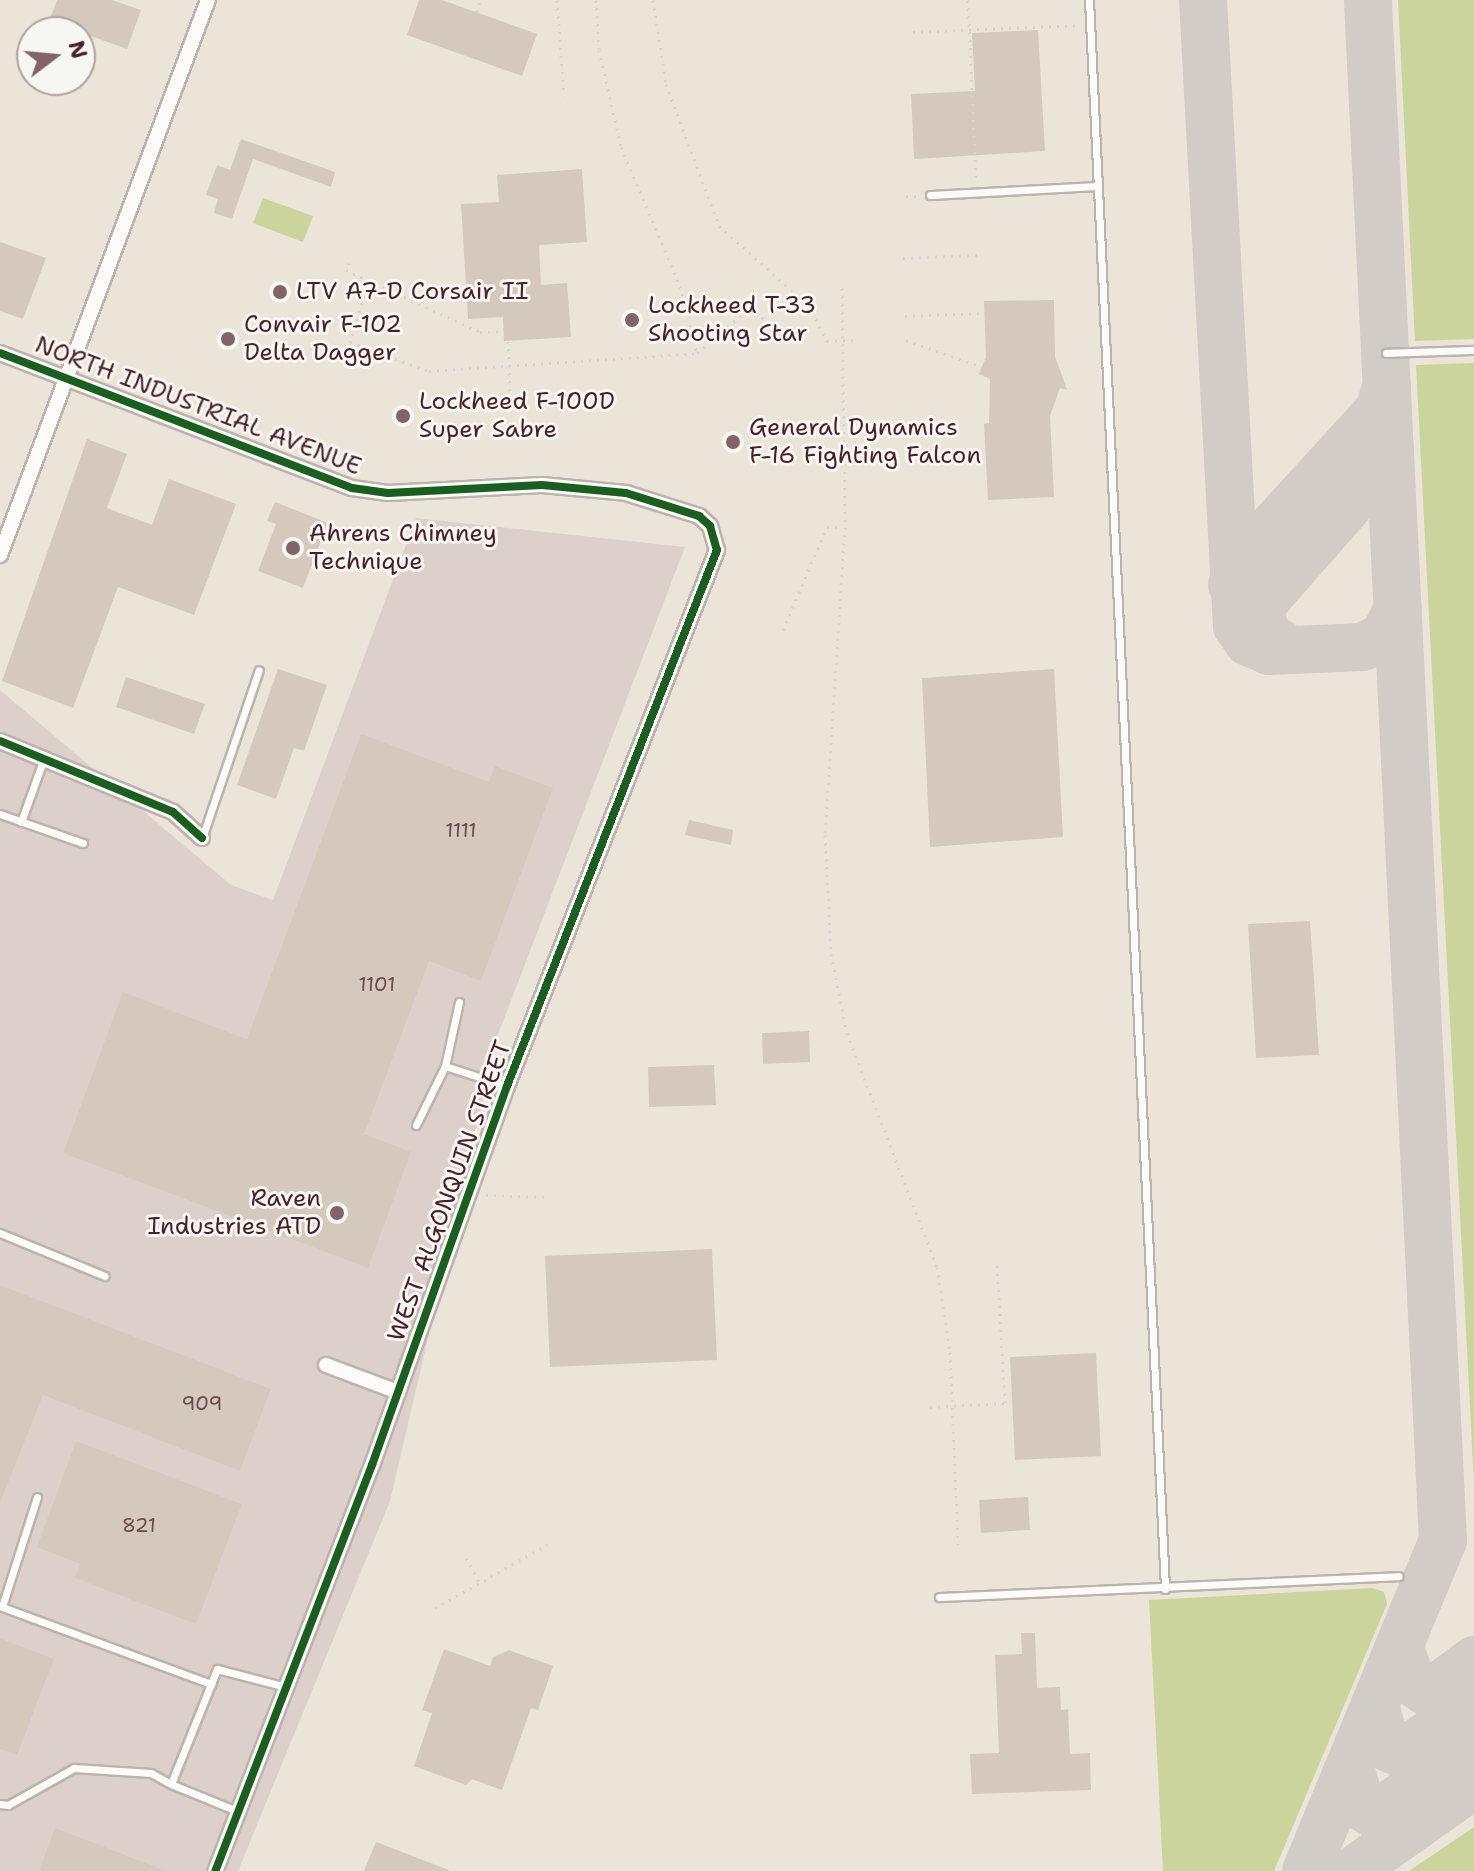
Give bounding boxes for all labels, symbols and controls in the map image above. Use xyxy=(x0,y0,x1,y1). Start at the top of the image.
north arrow xyxy=(16,16,96,96)
text: N xyxy=(61,37,94,62)
place label: LTV A7-D Corsair II xyxy=(296,278,529,306)
marker: LTV A7-D Corsair II xyxy=(271,283,289,301)
place label: Lockheed T-33 Shooting Star xyxy=(648,292,816,348)
place label: Convair F-102 Delta Dagger xyxy=(244,311,402,367)
marker: Lockheed T-33 Shooting Star xyxy=(623,311,641,329)
street label: NORTH INDUSTRIAL AVENUE xyxy=(31,330,365,482)
marker: Convair F-102 Delta Dagger xyxy=(219,330,237,348)
place label: Lockheed F-100D Super Sabre xyxy=(419,388,615,444)
marker: Lockheed F-100D Super Sabre xyxy=(394,407,412,425)
place label: General Dynamics F-16 Fighting Falcon xyxy=(749,414,981,470)
marker: General Dynamics F-16 Fighting Falcon xyxy=(724,433,742,451)
place label: Ahrens Chimney Technique xyxy=(309,520,497,576)
marker: Ahrens Chimney Technique xyxy=(284,539,302,557)
house number: 1111 xyxy=(445,818,477,842)
house number: 1101 xyxy=(358,972,396,996)
street label: WEST ALGONQUIN STREET xyxy=(382,1037,518,1345)
place label: Raven Industries ATD xyxy=(147,1185,321,1241)
marker: Raven Industries ATD xyxy=(328,1204,346,1222)
house number: 909 xyxy=(181,1391,223,1415)
house number: 821 xyxy=(122,1513,156,1537)

